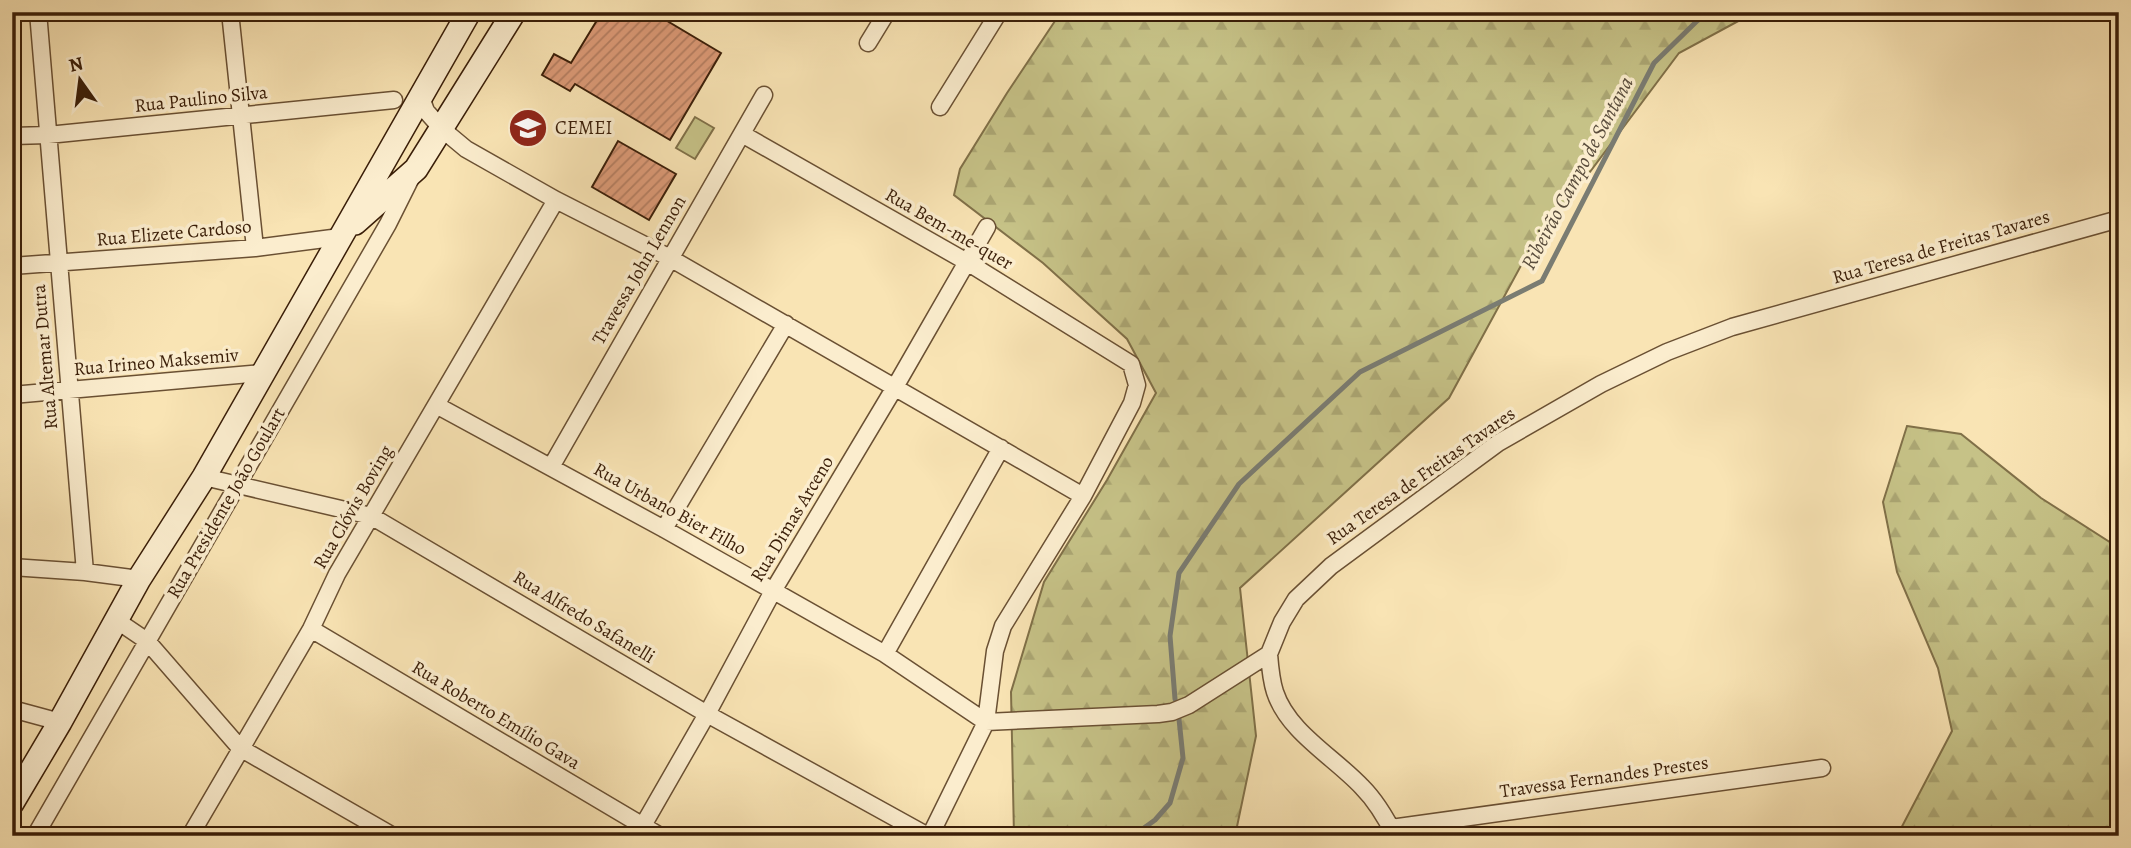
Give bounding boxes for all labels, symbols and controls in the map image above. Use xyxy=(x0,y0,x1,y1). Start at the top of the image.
north arrow xyxy=(46,46,116,116)
text: N xyxy=(66,50,86,79)
water label: Ribeirão Campo de Santana xyxy=(1514,71,1640,274)
street label: Rua Paulino Silva xyxy=(133,79,269,119)
school or university icon: CEMEI xyxy=(507,107,549,149)
place label: CEMEI xyxy=(555,115,612,141)
street label: Rua Bem-me-quer xyxy=(880,182,1018,276)
street label: Travessa John Lennon xyxy=(586,191,692,349)
street label: Rua Teresa de Freitas Tavares xyxy=(1829,203,2053,291)
street label: Rua Elizete Cardoso xyxy=(95,213,253,253)
street label: Rua Altemar Dutra xyxy=(26,283,64,431)
street label: Rua Irineo Maksemiv xyxy=(73,342,240,382)
street label: Rua Teresa de Freitas Tavares xyxy=(1321,401,1521,551)
street label: Rua Presidente João Goulart xyxy=(161,403,291,603)
street label: Rua Clóvis Boving xyxy=(307,440,399,574)
street label: Rua Dimas Arceno xyxy=(744,451,840,587)
street label: Rua Urbano Bier Filho xyxy=(589,456,751,562)
street label: Rua Alfredo Safanelli xyxy=(508,564,660,670)
street label: Rua Roberto Emílio Gava xyxy=(407,654,585,776)
street label: Travessa Fernandes Prestes xyxy=(1498,749,1710,805)

